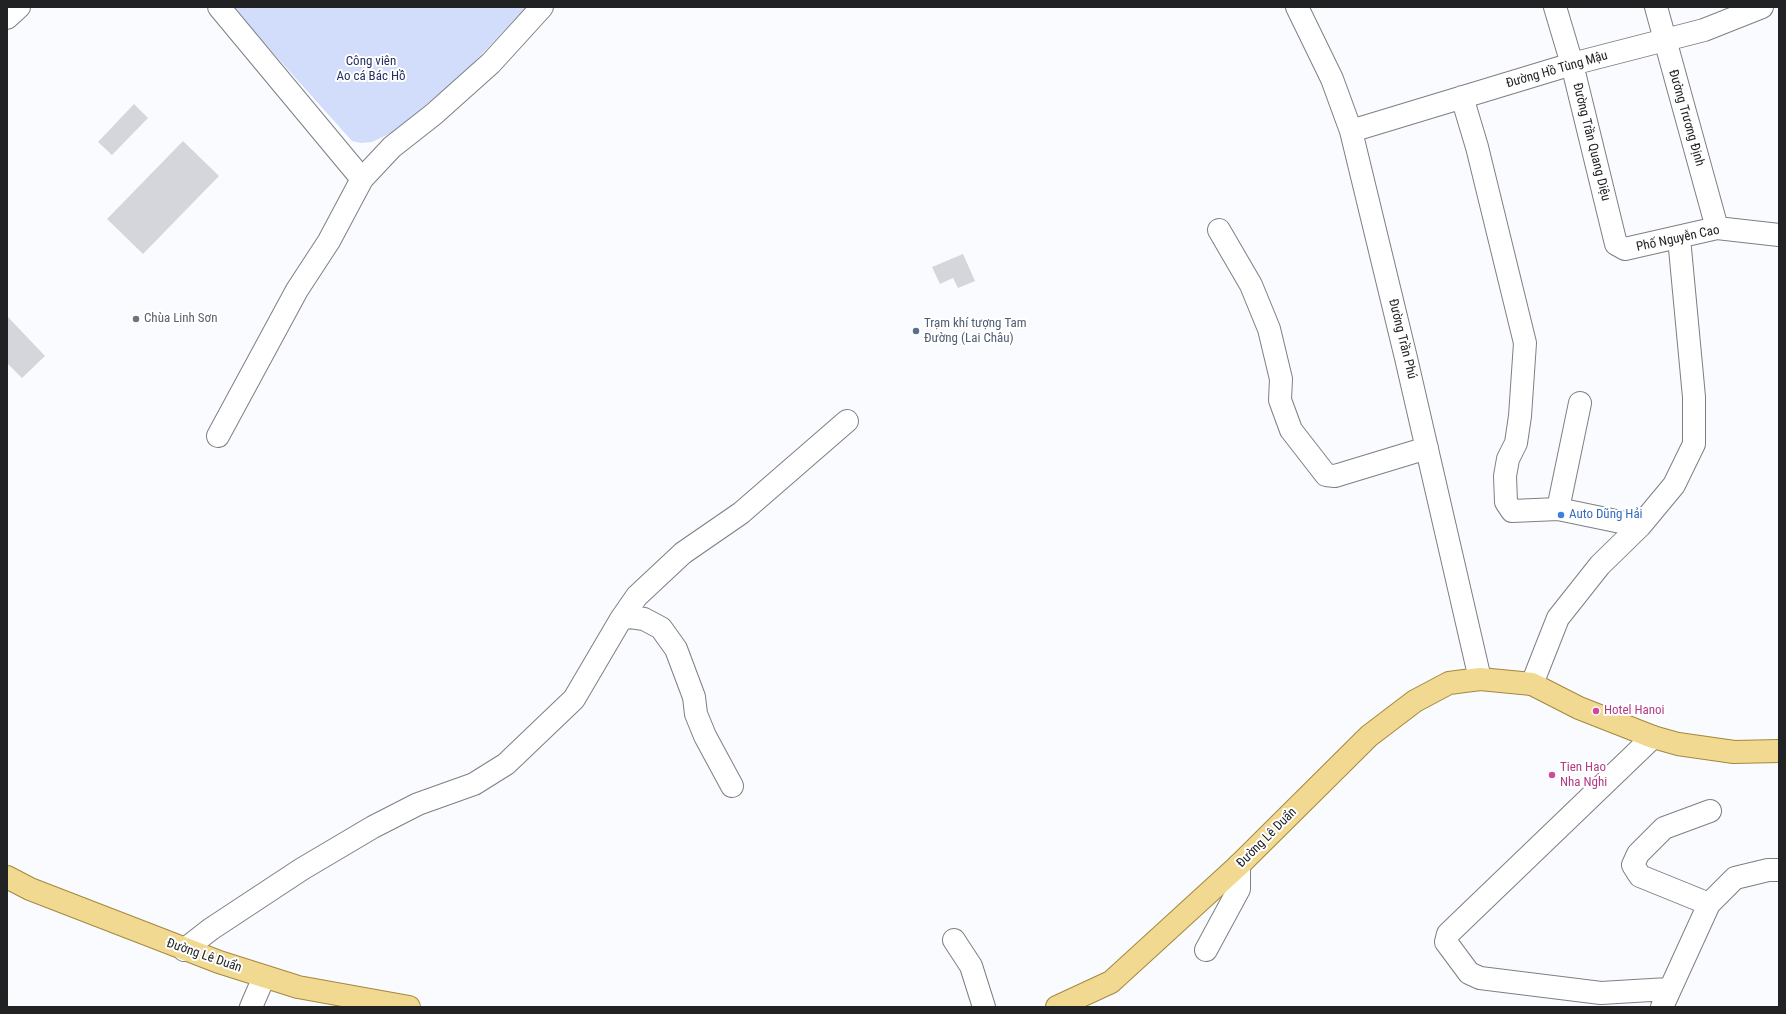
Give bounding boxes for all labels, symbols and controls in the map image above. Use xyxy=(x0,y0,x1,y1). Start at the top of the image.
street label: Đường Hồ Tùng Mậu xyxy=(1504,48,1610,92)
park label: Công viên Ao cá Bác Hồ xyxy=(336,54,406,85)
street label: Đường Trương Định xyxy=(1665,68,1707,168)
street label: Đường Trần Quang Diệu xyxy=(1569,81,1613,203)
street label: Phố Nguyễn Cao xyxy=(1635,223,1721,255)
street label: Đường Trần Phú xyxy=(1384,297,1420,381)
place label: Chùa Linh Sơn xyxy=(144,311,217,327)
marker: Chùa Linh Sơn xyxy=(131,314,141,324)
place label: Trạm khí tượng Tam Đường (Lai Châu) xyxy=(924,316,1026,347)
marker: Trạm khí tượng Tam Đường (Lai Châu) xyxy=(911,326,921,336)
place label: Auto Dũng Hải xyxy=(1569,507,1643,523)
marker: Auto Dũng Hải xyxy=(1556,510,1566,520)
place label: Hotel Hanoi xyxy=(1604,703,1665,719)
marker: Hotel Hanoi xyxy=(1591,706,1601,716)
place label: Tien Hao Nha Nghi xyxy=(1560,760,1607,791)
marker: Tien Hao Nha Nghi xyxy=(1547,770,1557,780)
street label: Đường Lê Duẩn xyxy=(1234,805,1300,871)
street label: Đường Lê Duẩn xyxy=(164,936,244,976)

